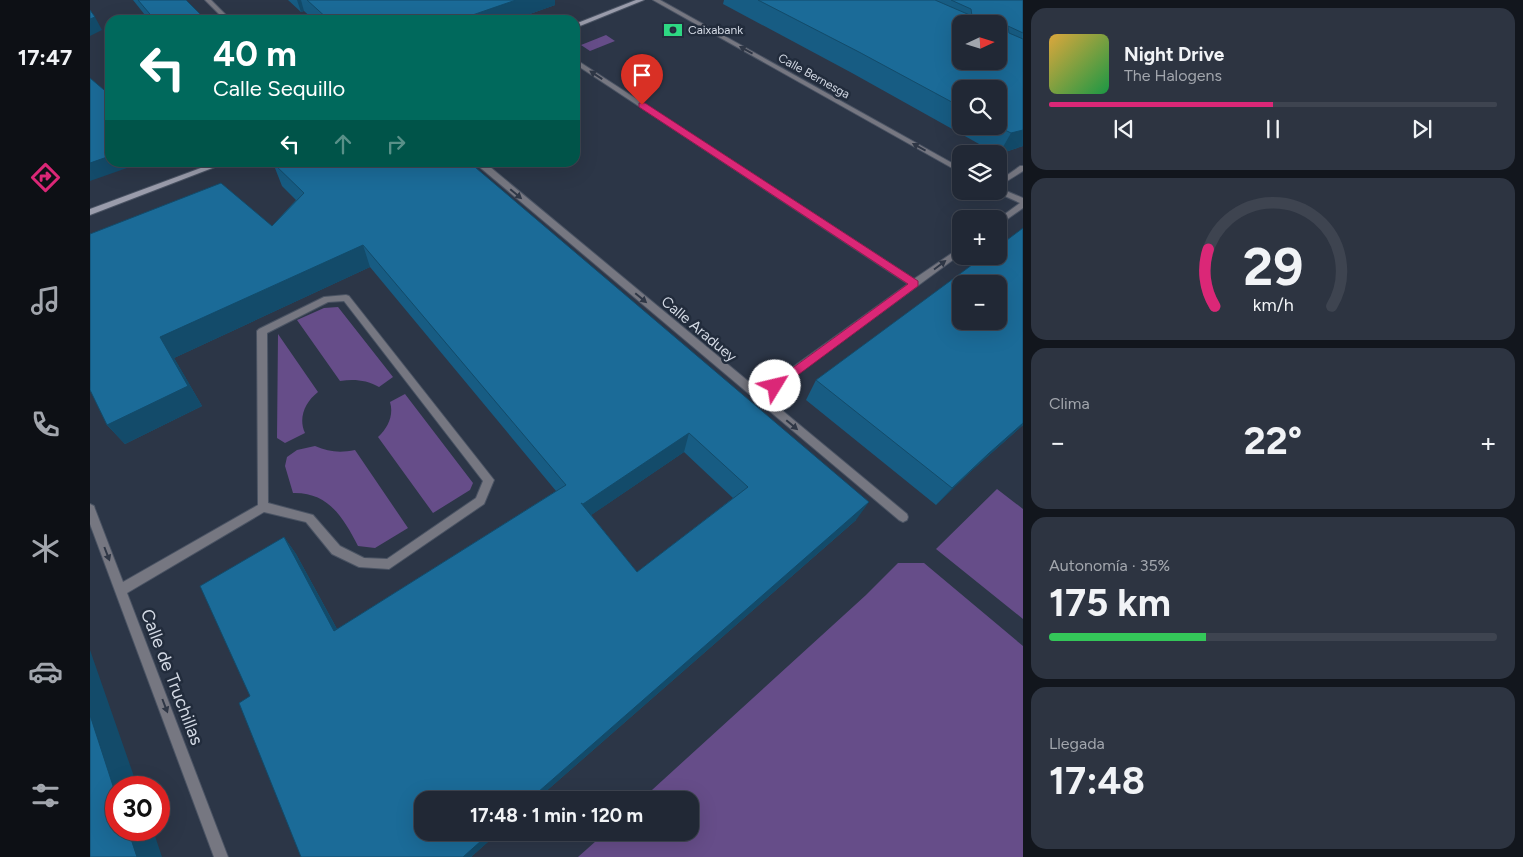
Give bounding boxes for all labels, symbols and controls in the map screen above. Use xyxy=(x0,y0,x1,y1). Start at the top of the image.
north arrow xyxy=(952,15,1008,70)
map controls xyxy=(952,15,1007,330)
bank icon: Caixabank xyxy=(662,19,684,41)
place label: Caixabank xyxy=(688,23,743,37)
text: 40 m xyxy=(213,33,297,75)
icon: left xyxy=(130,35,195,100)
text: Night Drive xyxy=(1124,43,1224,66)
text: 17:47 xyxy=(18,44,72,71)
one-way arrow xyxy=(740,46,753,55)
street label: Calle Bernesga xyxy=(776,51,852,101)
pin xyxy=(621,54,663,105)
icon: arrive xyxy=(628,61,656,89)
text: The Halogens xyxy=(1124,66,1222,85)
one-way arrow xyxy=(589,70,603,80)
text: Calle Sequillo xyxy=(213,75,345,102)
button: search xyxy=(952,80,1007,135)
icon: previous xyxy=(1110,115,1138,143)
icon: pause xyxy=(1259,115,1287,143)
icon: next xyxy=(1408,115,1436,143)
icon: left xyxy=(276,130,304,158)
icon: ahead xyxy=(329,130,357,158)
icon: right xyxy=(382,130,410,158)
one-way arrow xyxy=(911,143,926,151)
button: layers xyxy=(952,145,1007,200)
icon: directions xyxy=(28,160,63,195)
one-way arrow xyxy=(509,188,522,199)
button: + xyxy=(952,210,1007,265)
text: 29 xyxy=(1243,236,1303,298)
one-way arrow xyxy=(933,260,947,270)
button: − xyxy=(952,275,1007,330)
icon: music xyxy=(28,283,63,318)
one-way arrow xyxy=(634,292,646,304)
street label: Calle Araduey xyxy=(658,292,740,366)
text: km/h xyxy=(1253,294,1293,315)
position arrow xyxy=(748,359,800,411)
text: Clima xyxy=(1049,394,1090,413)
icon: phone xyxy=(28,407,63,442)
text: 22° xyxy=(1244,418,1302,464)
one-way arrow xyxy=(785,419,798,430)
text: − xyxy=(1049,425,1066,459)
text: + xyxy=(1480,425,1497,459)
icon: climate xyxy=(28,531,63,566)
one-way arrow xyxy=(104,547,111,562)
text: Autonomía · 35% xyxy=(1049,556,1170,575)
text: 175 km xyxy=(1049,580,1171,626)
street label: Calle de Truchillas xyxy=(136,606,208,748)
icon: car xyxy=(28,654,63,689)
one-way arrow xyxy=(162,699,169,714)
text: Llegada xyxy=(1049,734,1105,753)
text: 17:48 xyxy=(1049,758,1145,804)
speed limit sign: 30 xyxy=(105,776,170,841)
icon: filters xyxy=(28,778,63,813)
text: 17:48 · 1 min · 120 m xyxy=(470,804,643,827)

